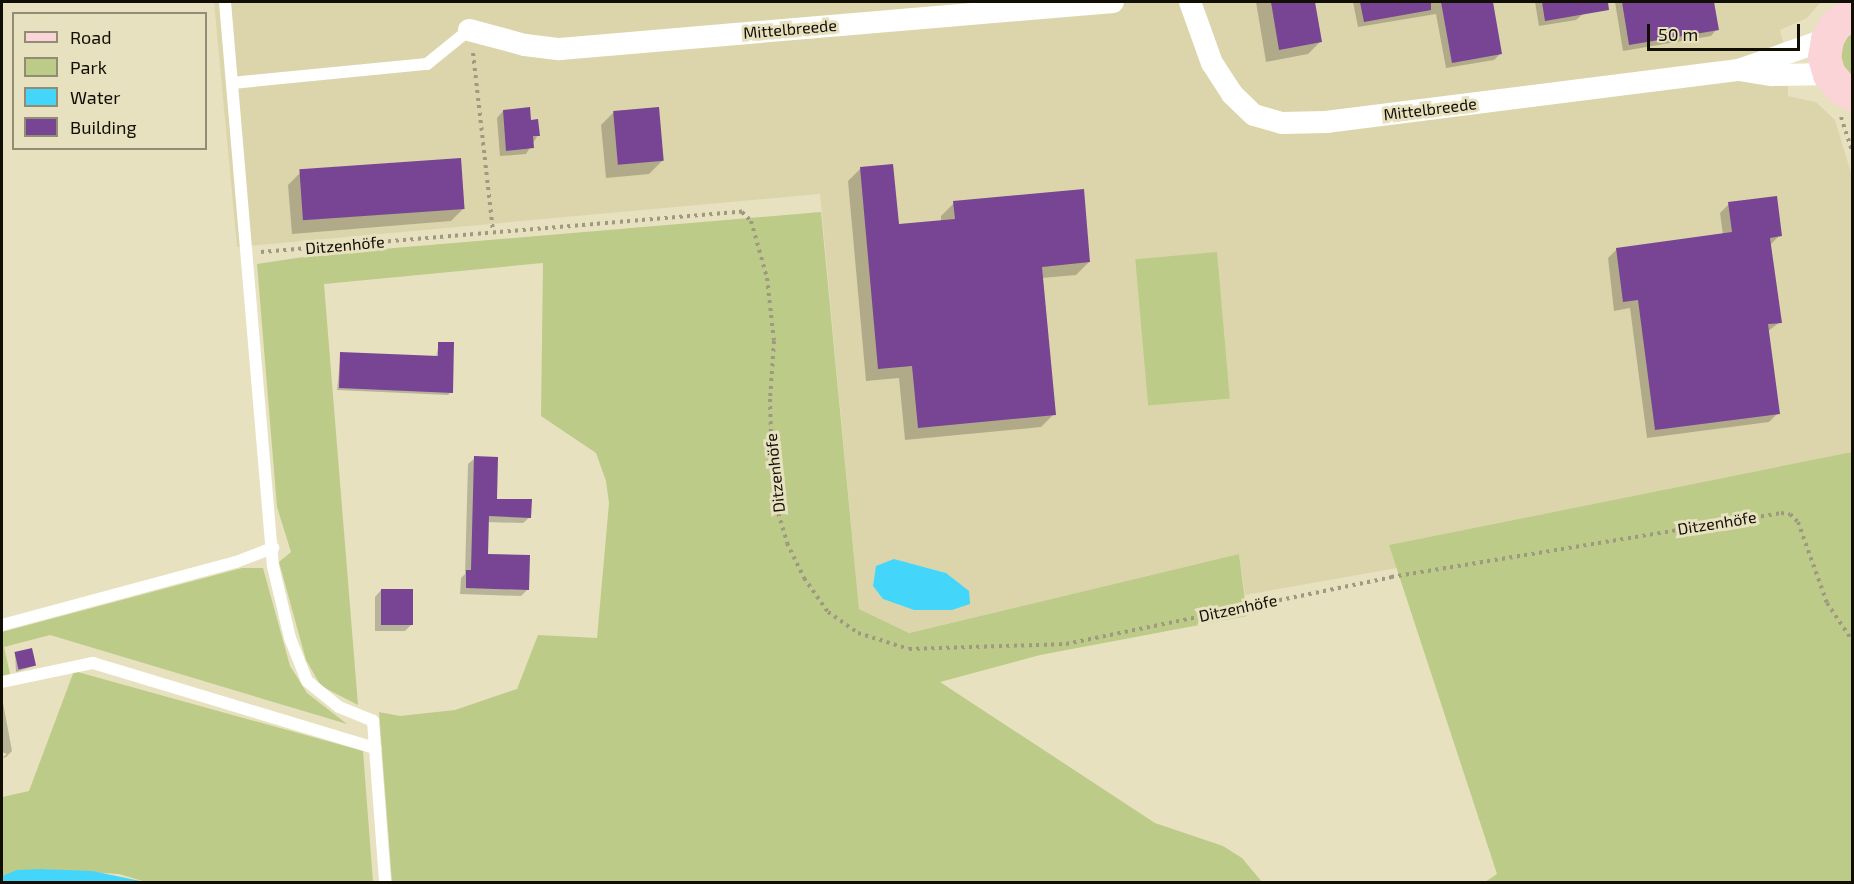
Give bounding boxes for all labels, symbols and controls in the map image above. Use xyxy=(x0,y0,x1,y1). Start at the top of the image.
legend xyxy=(12,12,207,150)
scale bar xyxy=(1650,12,1803,50)
street label: Mittelbreede xyxy=(742,15,838,43)
text: 50 m xyxy=(1658,23,1698,45)
text: Road xyxy=(70,26,111,48)
text: Park xyxy=(70,56,107,78)
text: Water xyxy=(70,86,120,108)
street label: Mittelbreede xyxy=(1382,94,1478,124)
text: Building xyxy=(70,116,137,138)
street label: Ditzenhöfe xyxy=(304,232,386,258)
street label: Ditzenhöfe xyxy=(761,432,789,514)
street label: Ditzenhöfe xyxy=(1676,507,1758,539)
street label: Ditzenhöfe xyxy=(1197,590,1279,626)

